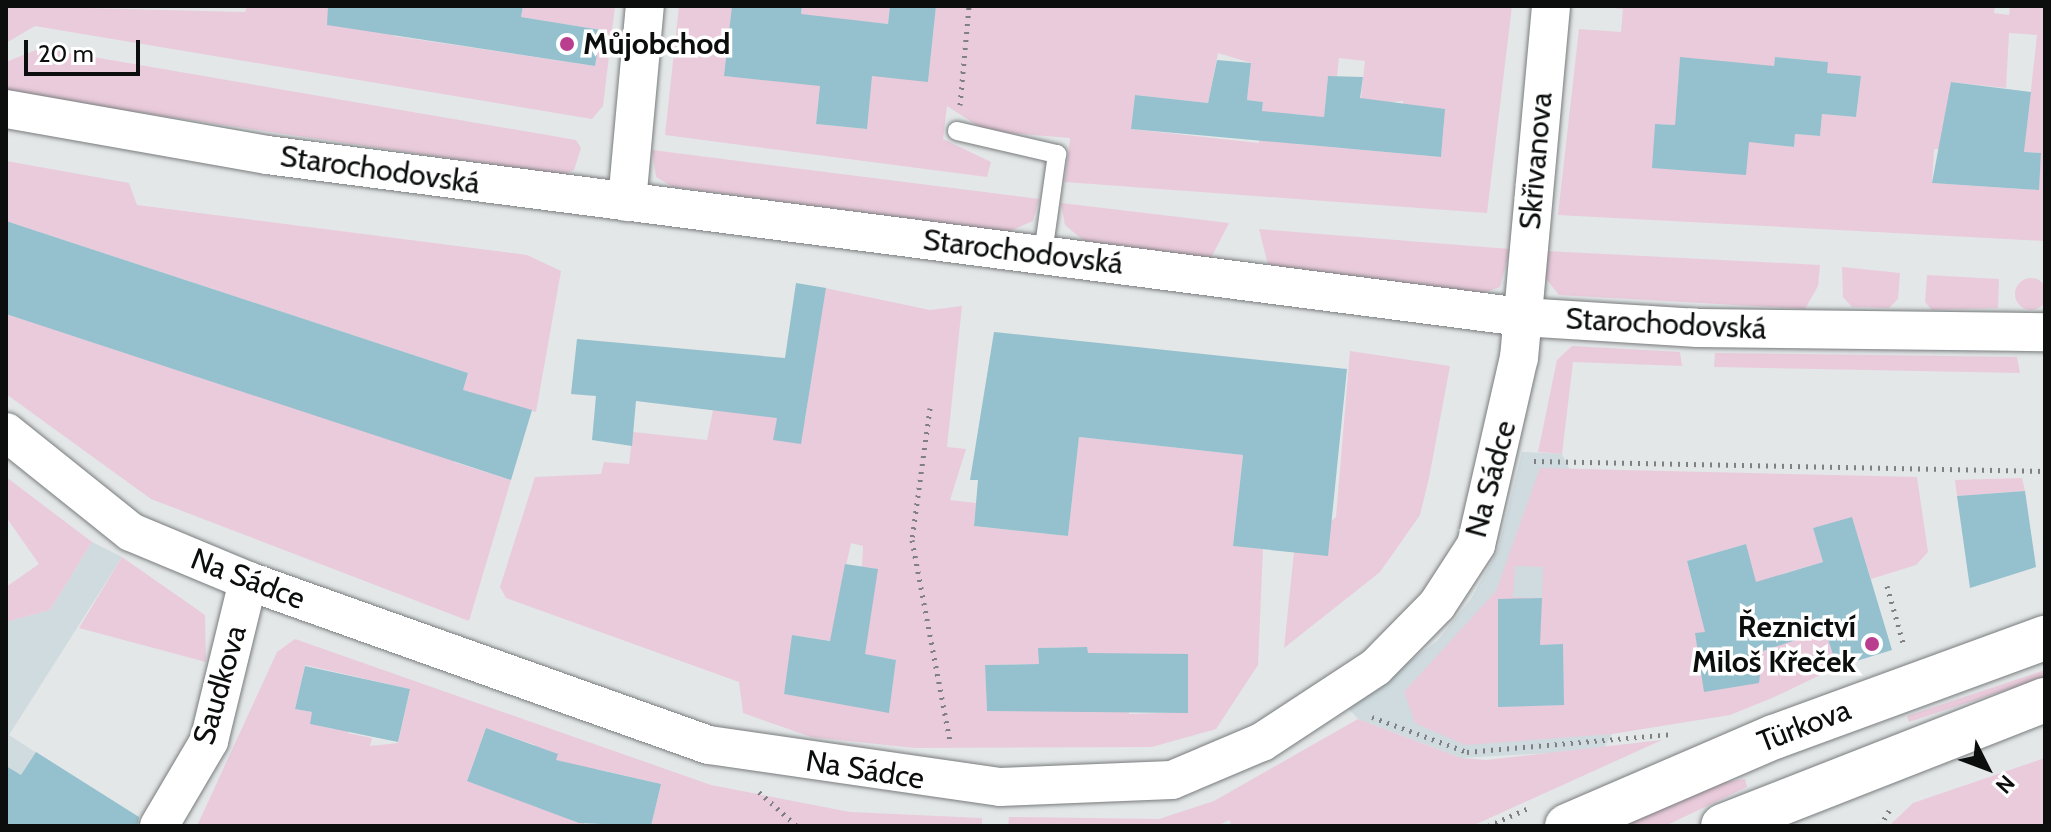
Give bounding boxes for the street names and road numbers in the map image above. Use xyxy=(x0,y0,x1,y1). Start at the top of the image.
street label: Skřivanova xyxy=(1512,91,1560,231)
street label: Starochodovská xyxy=(278,138,482,202)
street label: Starochodovská xyxy=(921,222,1125,282)
street label: Starochodovská xyxy=(1565,301,1767,347)
street label: Na Sádce xyxy=(1458,417,1524,541)
street label: Na Sádce xyxy=(186,541,310,617)
street label: Saudkova xyxy=(186,621,254,749)
street label: Türkova xyxy=(1752,692,1856,760)
street label: Na Sádce xyxy=(803,743,927,797)

